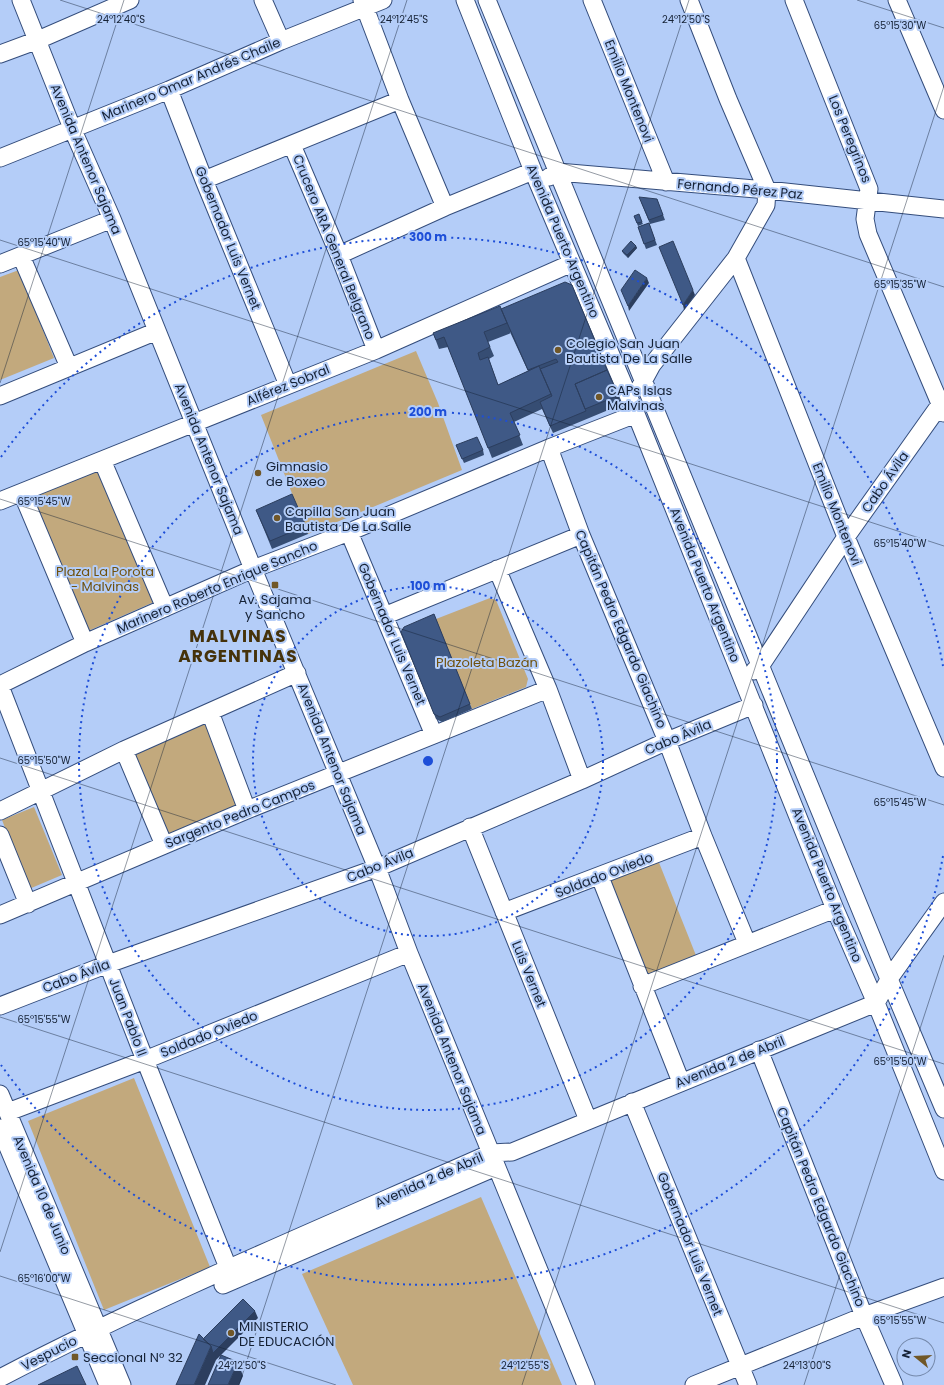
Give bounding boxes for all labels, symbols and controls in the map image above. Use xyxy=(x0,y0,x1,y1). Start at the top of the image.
text: 24°12'40"S xyxy=(97,12,145,27)
text: 24°12'45"S xyxy=(380,12,428,27)
text: 24°12'50"S xyxy=(662,12,710,27)
text: 65°15'30"W xyxy=(874,18,927,33)
street label: Marinero Omar Andrés Chaile xyxy=(99,33,283,125)
street label: Emilio Montenovi xyxy=(600,37,658,145)
street label: Avenida Antenor Sajama xyxy=(46,81,126,237)
street label: Los Peregrinos xyxy=(824,92,876,186)
street label: Crucero ARA General Belgrano xyxy=(288,152,380,342)
street label: Avenida Puerto Argentino xyxy=(522,161,604,321)
street label: Gobernador Luis Vernet xyxy=(191,164,266,313)
street label: Fernando Pérez Paz xyxy=(677,174,803,204)
text: 300 m xyxy=(409,228,447,245)
text: 65°15'40"W xyxy=(17,235,71,250)
text: 65°15'35"W xyxy=(874,277,927,292)
place label: Colegio San Juan Bautista De La Salle xyxy=(566,334,692,368)
marker: Colegio San Juan Bautista De La Salle xyxy=(553,345,563,355)
street label: Alférez Sobral xyxy=(244,360,332,410)
street label: Avenida Antenor Sajama xyxy=(170,380,248,538)
place label: CAPs Islas Malvinas xyxy=(607,381,673,415)
marker: CAPs Islas Malvinas xyxy=(594,392,604,402)
text: 200 m xyxy=(409,403,447,420)
street label: Cabo Ávila xyxy=(857,448,913,516)
place label: Gimnasio de Boxeo xyxy=(266,457,328,491)
street label: Emilio Montenovi xyxy=(808,460,866,568)
marker: Gimnasio de Boxeo xyxy=(253,468,263,478)
text: 65°15'45"W xyxy=(17,494,71,509)
place label: Capilla San Juan Bautista De La Salle xyxy=(285,502,411,536)
street label: Avenida Puerto Argentino xyxy=(665,505,745,665)
marker: Capilla San Juan Bautista De La Salle xyxy=(272,513,282,523)
street label: Capitán Pedro Edgardo Giachino xyxy=(570,527,672,731)
street label: Marinero Roberto Enrique Sancho xyxy=(114,536,320,638)
text: 65°15'40"W xyxy=(873,536,927,551)
street label: Gobernador Luis Vernet xyxy=(353,560,431,708)
park label: Plaza La Porota - Malvinas xyxy=(56,562,154,596)
text: 100 m xyxy=(410,577,446,594)
marker: Av. Sajama y Sancho xyxy=(270,580,280,590)
place label: Av. Sajama y Sancho xyxy=(239,590,311,624)
district label: MALVINAS ARGENTINAS xyxy=(178,624,298,668)
park label: Plazoleta Bazán xyxy=(436,653,538,672)
street label: Avenida Antenor Sajama xyxy=(293,680,371,838)
street label: Cabo Ávila xyxy=(642,714,714,760)
text: 65°15'50"W xyxy=(17,753,71,768)
centre of rings xyxy=(421,754,435,768)
street label: Sargento Pedro Campos xyxy=(162,775,318,853)
text: 65°15'45"W xyxy=(873,795,927,810)
street label: Avenida Puerto Argentino xyxy=(787,805,867,965)
street label: Cabo Ávila xyxy=(344,843,416,887)
street label: Soldado Oviedo xyxy=(552,848,656,902)
street label: Luis Vernet xyxy=(507,938,551,1010)
street label: Cabo Ávila xyxy=(40,954,112,998)
street label: Juan Pablo II xyxy=(104,975,152,1059)
street label: Avenida Antenor Sajama xyxy=(413,980,491,1138)
street label: Soldado Oviedo xyxy=(158,1006,260,1062)
text: 65°15'55"W xyxy=(17,1012,71,1027)
street label: Avenida 2 de Abril xyxy=(672,1031,788,1093)
text: 65°15'50"W xyxy=(873,1054,927,1069)
street label: Capitán Pedro Edgardo Giachino xyxy=(772,1104,870,1310)
street label: Avenida 10 de Junio xyxy=(8,1132,76,1258)
street label: Avenida 2 de Abril xyxy=(372,1148,486,1212)
street label: Gobernador Luis Vernet xyxy=(653,1170,728,1319)
text: 65°16'00"W xyxy=(17,1271,71,1286)
text: 65°15'55"W xyxy=(873,1313,927,1328)
place label: MINISTERIO DE EDUCACIÓN xyxy=(239,1317,334,1351)
marker: MINISTERIO DE EDUCACIÓN xyxy=(226,1328,236,1338)
street label: Vespucio xyxy=(18,1331,80,1375)
north arrow xyxy=(896,1337,936,1377)
text: N xyxy=(898,1347,915,1360)
place label: Seccional N° 32 xyxy=(83,1348,183,1367)
marker: Seccional N° 32 xyxy=(70,1352,80,1362)
text: 24°12'50"S xyxy=(218,1358,266,1373)
text: 24°12'55"S xyxy=(501,1358,549,1373)
text: 24°13'00"S xyxy=(783,1358,831,1373)

